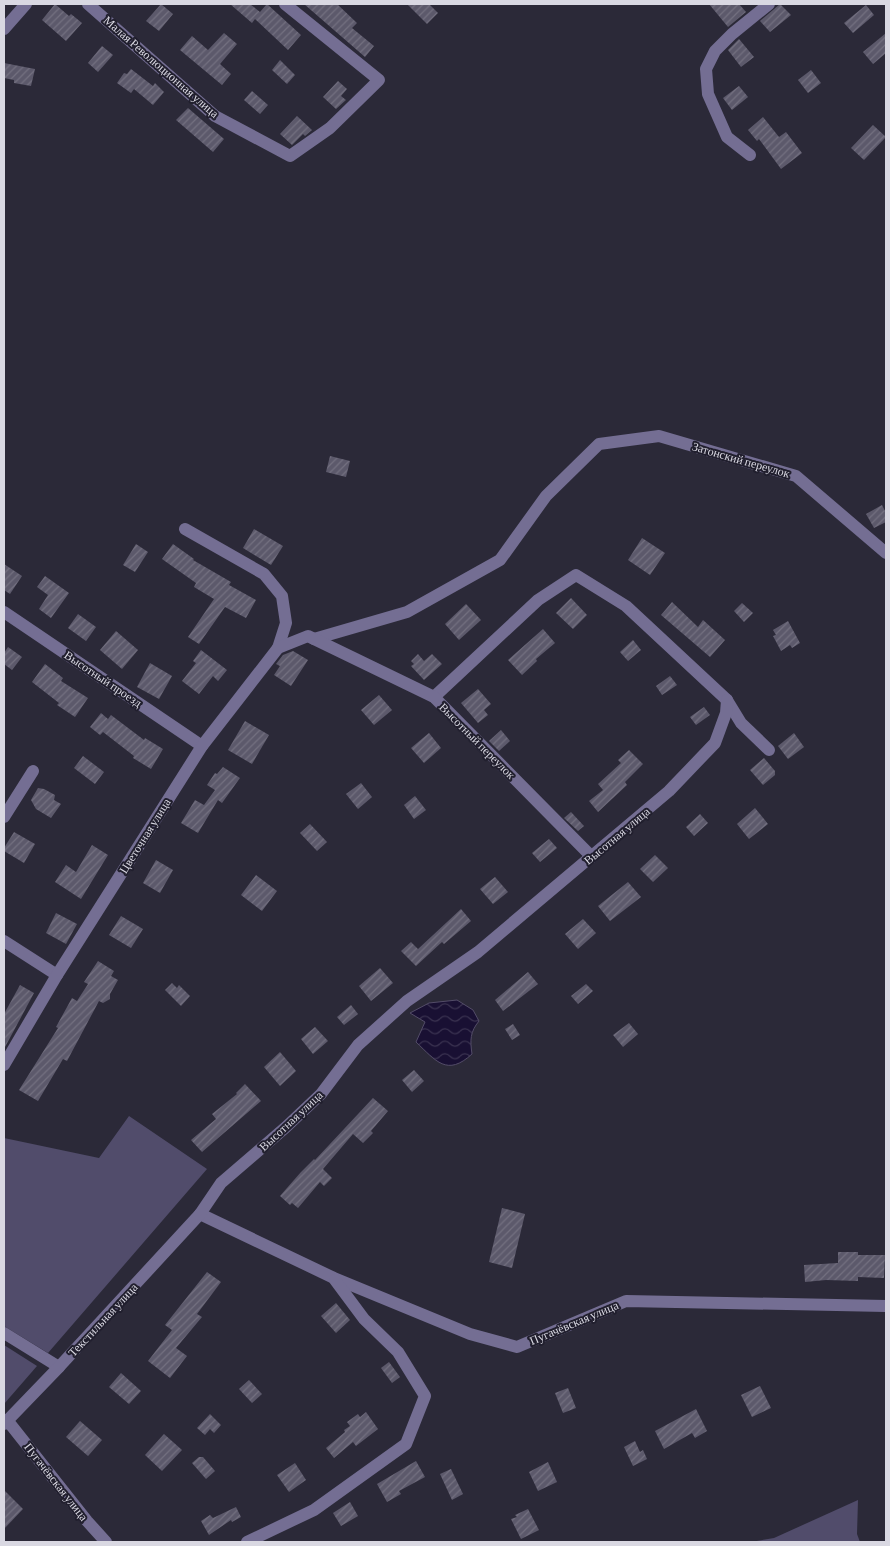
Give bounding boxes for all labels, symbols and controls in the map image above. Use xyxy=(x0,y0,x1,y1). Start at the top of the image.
street label: Малая Революционная улица xyxy=(101,13,222,121)
street label: Затонский переулок xyxy=(691,439,792,481)
street label: Высотный проезд xyxy=(62,648,144,710)
street label: Высотный переулок xyxy=(436,700,518,782)
street label: Цветочная улица xyxy=(116,795,174,876)
street label: Высотная улица xyxy=(581,804,653,868)
street label: Высотная улица xyxy=(256,1088,326,1154)
street label: Текстильная улица xyxy=(65,1280,141,1360)
street label: Пугачёвская улица xyxy=(527,1298,621,1348)
street label: Пугачёвская улица xyxy=(21,1440,91,1524)

